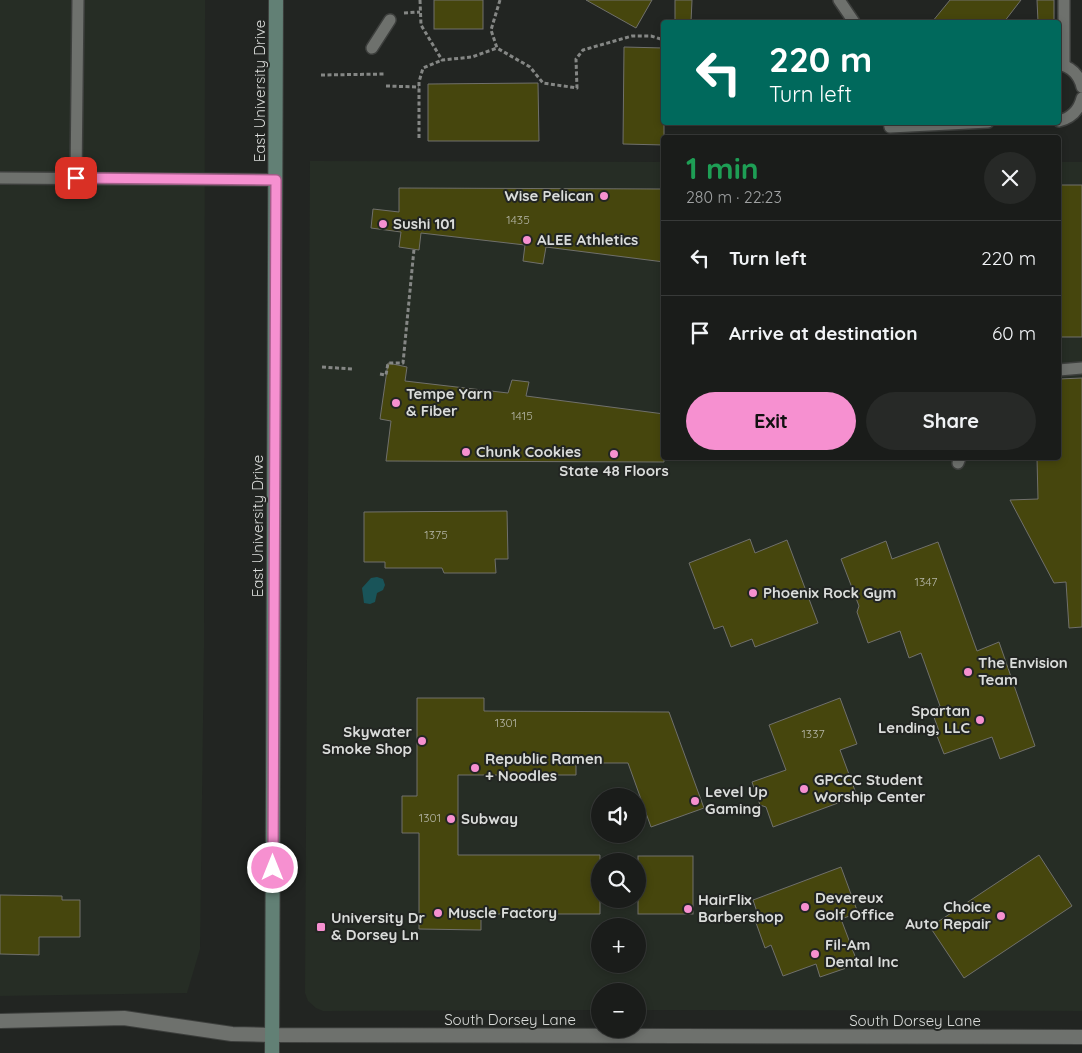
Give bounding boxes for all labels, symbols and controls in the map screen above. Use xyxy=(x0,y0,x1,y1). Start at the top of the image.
street label: East University Drive xyxy=(250,20,269,162)
text: 220 m xyxy=(769,37,872,81)
icon: left xyxy=(686,40,751,105)
text: Turn left xyxy=(769,80,852,108)
text: 1 min xyxy=(686,149,759,187)
button: close xyxy=(984,152,1036,204)
pin xyxy=(55,157,97,199)
icon: arrive xyxy=(62,164,90,192)
place label: Wise Pelican xyxy=(505,186,594,205)
text: 280 m · 22:23 xyxy=(686,187,782,207)
marker: Wise Pelican xyxy=(598,190,610,202)
house number: 1435 xyxy=(506,212,530,227)
place label: Sushi 101 xyxy=(393,214,455,233)
marker: Sushi 101 xyxy=(377,218,389,230)
place label: ALEE Athletics xyxy=(537,230,638,249)
marker: ALEE Athletics xyxy=(521,234,533,246)
icon: left xyxy=(686,244,714,272)
text: Turn left xyxy=(729,246,807,270)
text: 220 m xyxy=(981,246,1036,270)
icon: arrive xyxy=(686,319,714,347)
text: Arrive at destination xyxy=(729,321,918,345)
text: 60 m xyxy=(992,321,1036,345)
place label: Tempe Yarn & Fiber xyxy=(406,384,492,420)
button: Exit xyxy=(686,392,856,450)
button: Share xyxy=(866,392,1036,450)
marker: Tempe Yarn & Fiber xyxy=(390,397,402,409)
house number: 1415 xyxy=(511,408,533,423)
place label: Chunk Cookies xyxy=(476,442,581,461)
marker: Chunk Cookies xyxy=(460,446,472,458)
marker: State 48 Floors xyxy=(608,448,620,460)
street label: East University Drive xyxy=(248,455,267,597)
place label: State 48 Floors xyxy=(559,461,669,480)
house number: 1375 xyxy=(424,527,448,542)
house number: 1347 xyxy=(915,574,937,589)
place label: Phoenix Rock Gym xyxy=(763,583,896,602)
marker: Phoenix Rock Gym xyxy=(747,587,759,599)
place label: The Envision Team xyxy=(978,653,1068,689)
marker: The Envision Team xyxy=(962,666,974,678)
place label: Spartan Lending, LLC xyxy=(878,701,971,737)
marker: Spartan Lending, LLC xyxy=(974,714,986,726)
house number: 1301 xyxy=(495,715,517,730)
place label: Skywater Smoke Shop xyxy=(322,722,412,758)
house number: 1337 xyxy=(801,726,825,741)
marker: Skywater Smoke Shop xyxy=(416,735,428,747)
place label: Republic Ramen + Noodles xyxy=(485,749,603,785)
marker: Republic Ramen + Noodles xyxy=(469,762,481,774)
place label: GPCCC Student Worship Center xyxy=(814,770,926,806)
place label: Level Up Gaming xyxy=(705,782,768,818)
marker: GPCCC Student Worship Center xyxy=(798,783,810,795)
map controls xyxy=(591,788,646,1038)
button: sound xyxy=(591,788,646,843)
marker: Level Up Gaming xyxy=(689,795,701,807)
place label: Subway xyxy=(461,809,518,828)
house number: 1301 xyxy=(419,810,441,825)
marker: Subway xyxy=(445,813,457,825)
position arrow xyxy=(246,841,298,893)
button: search xyxy=(591,853,646,908)
place label: Devereux Golf Office xyxy=(815,888,894,924)
place label: HairFlix Barbershop xyxy=(698,890,783,926)
place label: Choice Auto Repair xyxy=(905,897,991,933)
marker: Devereux Golf Office xyxy=(799,901,811,913)
place label: Muscle Factory xyxy=(448,903,557,922)
marker: HairFlix Barbershop xyxy=(682,903,694,915)
marker: Muscle Factory xyxy=(432,907,444,919)
place label: University Dr & Dorsey Ln xyxy=(331,908,425,944)
marker: Choice Auto Repair xyxy=(995,910,1007,922)
button: + xyxy=(591,918,646,973)
marker: University Dr & Dorsey Ln xyxy=(315,921,327,933)
place label: Fil-Am Dental Inc xyxy=(825,935,899,971)
marker: Fil-Am Dental Inc xyxy=(809,948,821,960)
button: − xyxy=(591,983,646,1038)
street label: South Dorsey Lane xyxy=(444,1010,576,1029)
street label: South Dorsey Lane xyxy=(849,1011,981,1030)

